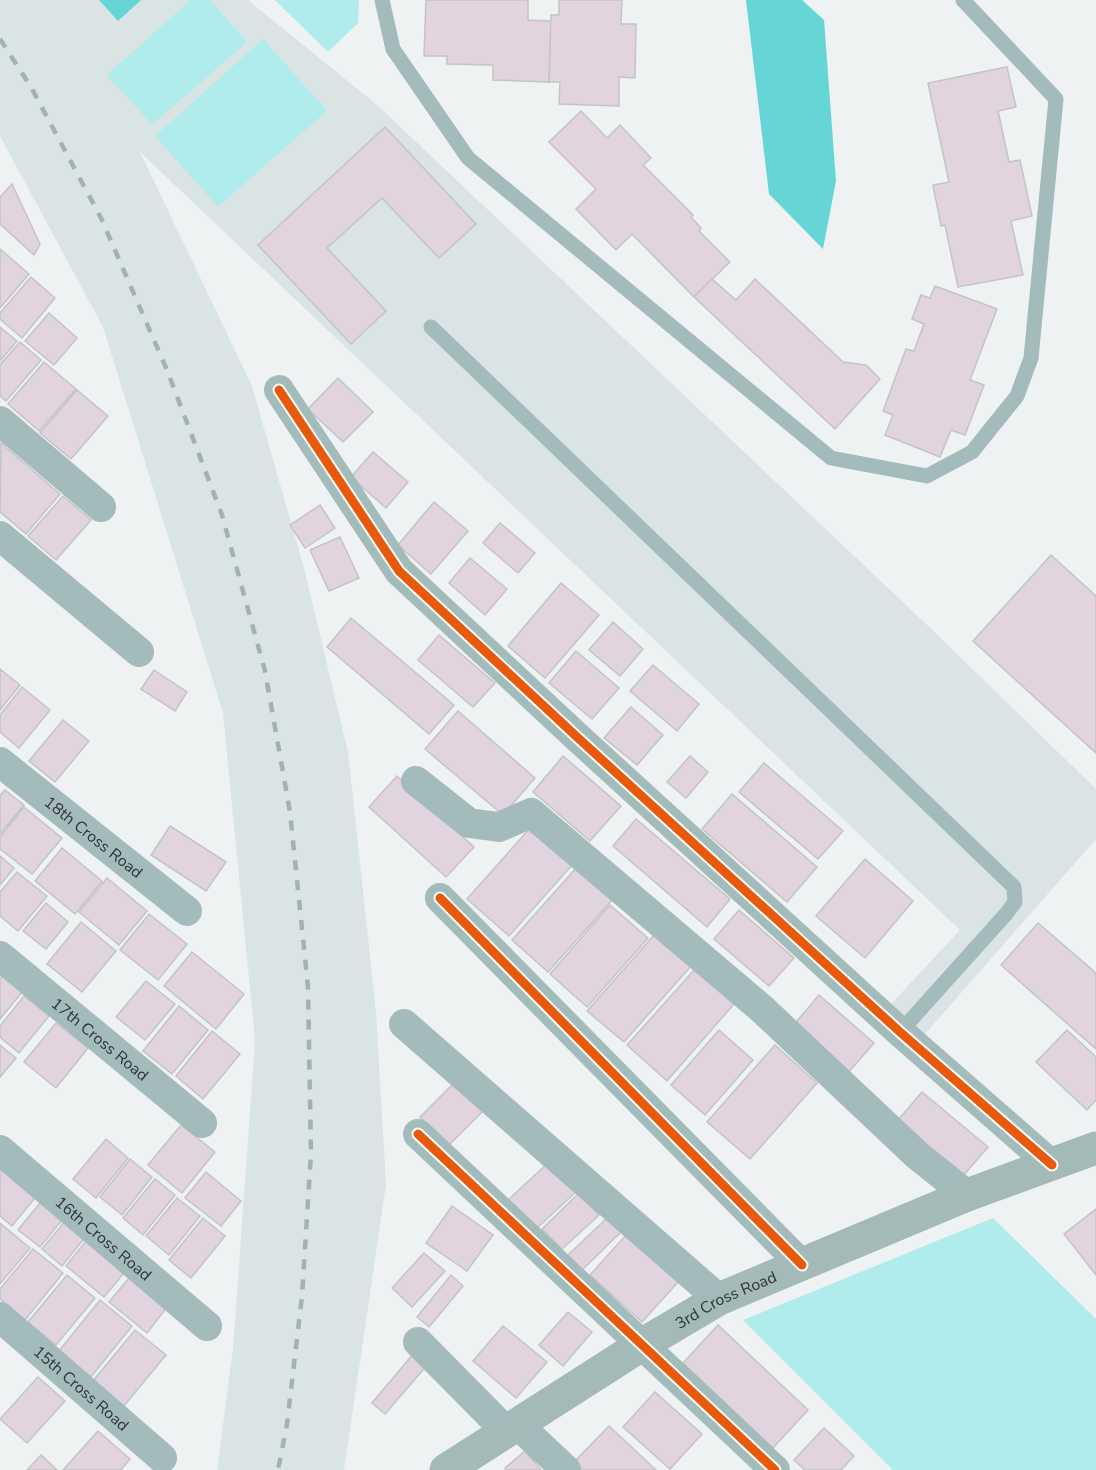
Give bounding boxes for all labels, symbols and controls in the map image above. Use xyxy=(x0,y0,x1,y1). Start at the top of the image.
street label: 18th Cross Road xyxy=(39,792,147,884)
street label: 17th Cross Road xyxy=(46,993,153,1086)
street label: 16th Cross Road xyxy=(50,1192,156,1286)
street label: 3rd Cross Road xyxy=(671,1266,780,1335)
street label: 15th Cross Road xyxy=(28,1341,133,1436)

